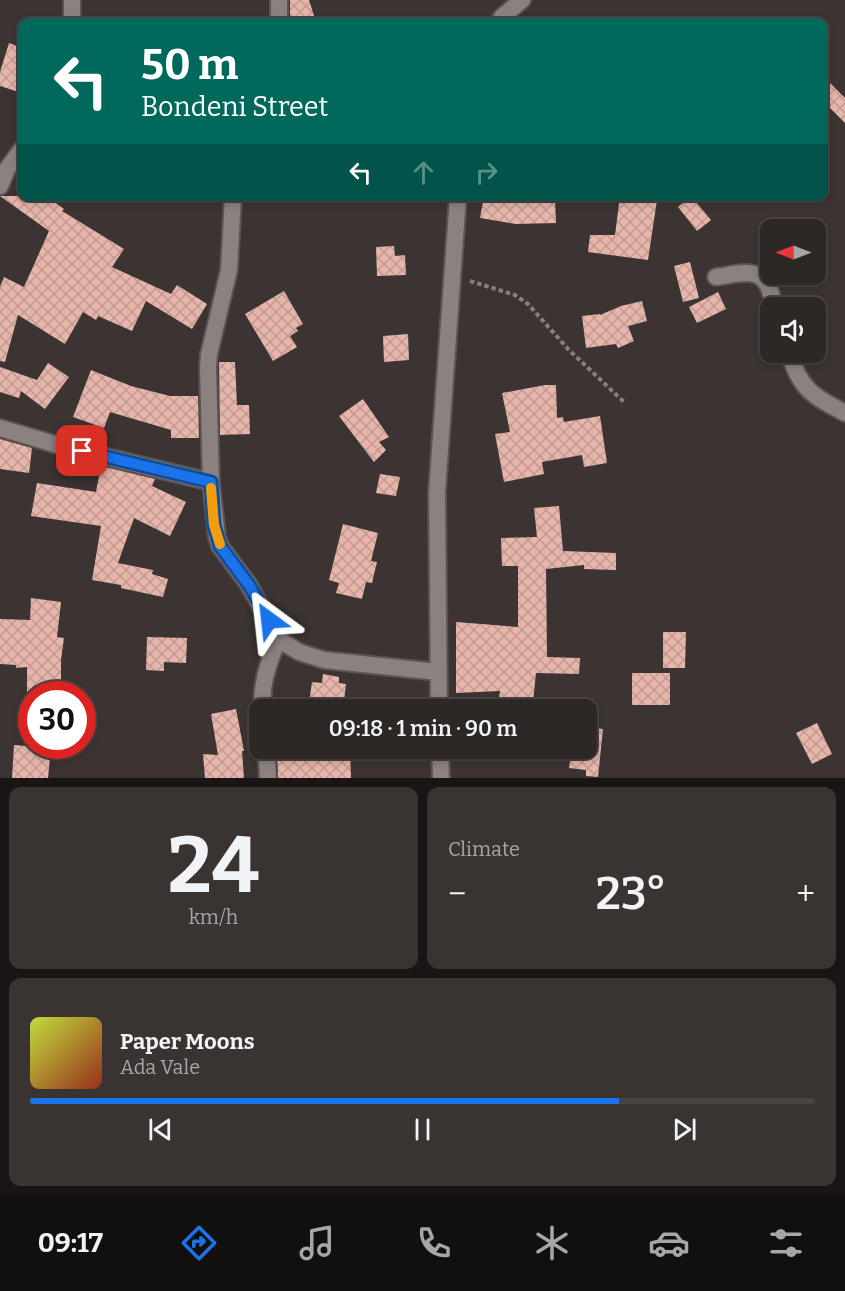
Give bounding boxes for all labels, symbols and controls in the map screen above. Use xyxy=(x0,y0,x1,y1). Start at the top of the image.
text: 50 m xyxy=(141,40,238,90)
icon: left xyxy=(42,42,120,120)
text: Bondeni Street xyxy=(141,91,328,123)
icon: left xyxy=(344,156,377,189)
icon: ahead xyxy=(407,156,440,189)
icon: right xyxy=(470,156,503,189)
north arrow xyxy=(760,219,826,285)
map controls xyxy=(760,219,826,363)
button: sound xyxy=(760,297,826,363)
pin xyxy=(56,425,107,476)
icon: arrive xyxy=(65,434,98,467)
position arrow xyxy=(237,588,301,652)
speed limit sign: 30 xyxy=(18,681,96,759)
text: 09:18 · 1 min · 90 m xyxy=(329,715,517,742)
text: 24 xyxy=(168,819,259,913)
text: Climate xyxy=(448,837,520,861)
text: 23° xyxy=(596,867,667,921)
text: − xyxy=(448,874,466,914)
text: + xyxy=(796,874,815,914)
text: km/h xyxy=(189,905,238,929)
text: Paper Moons xyxy=(120,1028,255,1055)
text: Ada Vale xyxy=(120,1055,200,1079)
icon: previous xyxy=(144,1113,177,1146)
icon: pause xyxy=(406,1113,439,1146)
icon: next xyxy=(668,1113,701,1146)
icon: directions xyxy=(178,1222,220,1264)
icon: music xyxy=(296,1222,338,1264)
icon: phone xyxy=(413,1222,455,1264)
icon: climate xyxy=(531,1222,573,1264)
icon: car xyxy=(648,1222,690,1264)
icon: filters xyxy=(765,1222,807,1264)
text: 09:17 xyxy=(38,1227,103,1259)

